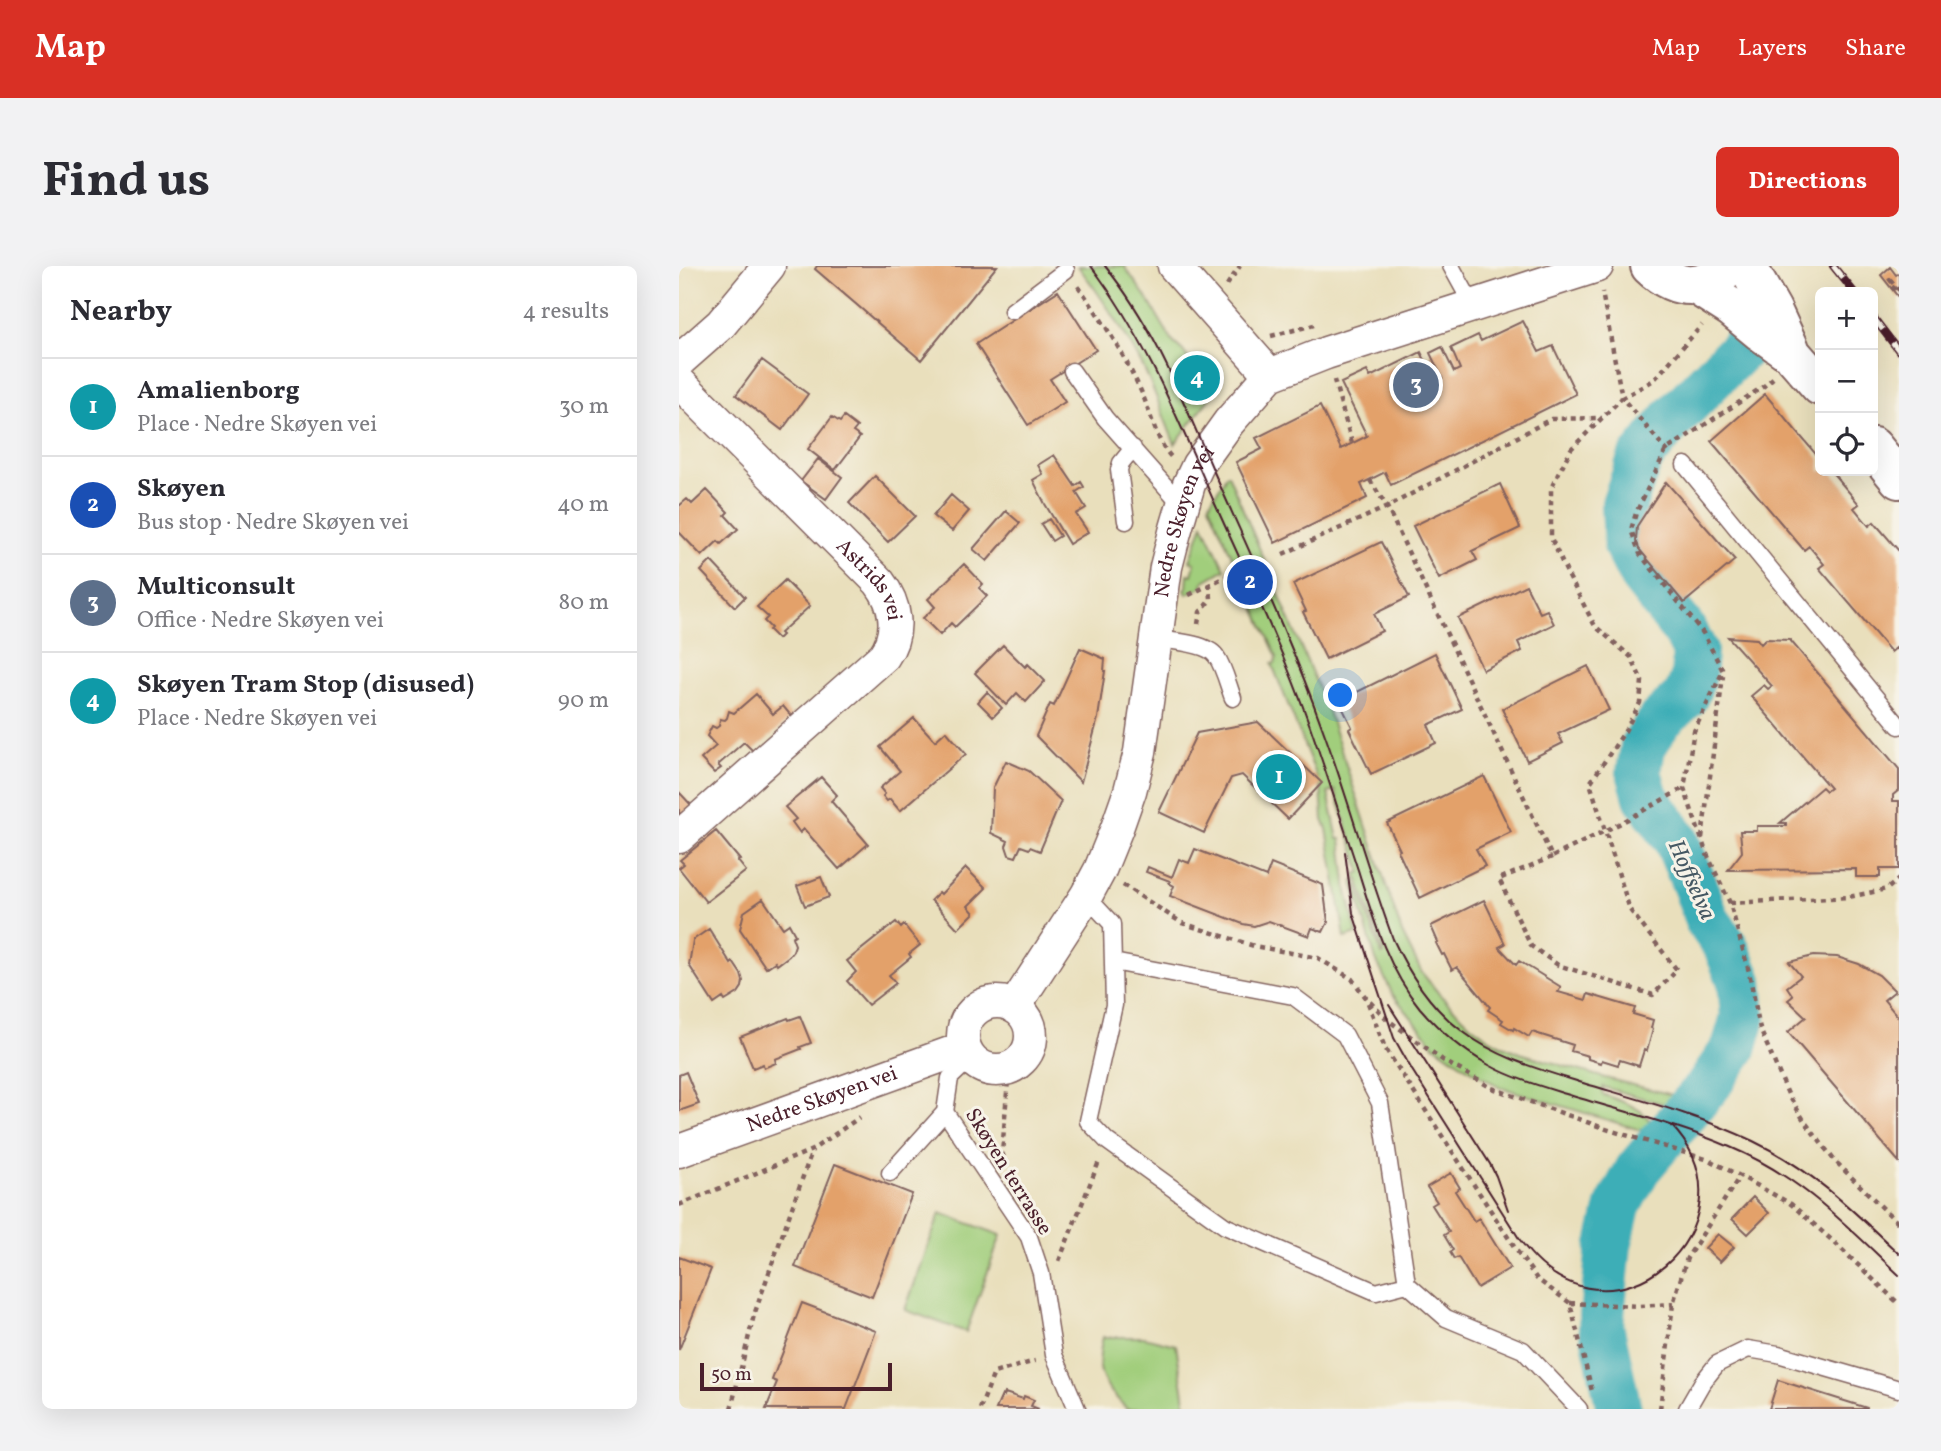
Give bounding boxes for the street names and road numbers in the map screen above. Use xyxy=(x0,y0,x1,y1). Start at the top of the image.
street label: Nedre Skøyen vei xyxy=(1147,440,1222,599)
street label: Astrids vei xyxy=(829,532,909,622)
street label: Nedre Skøyen vei xyxy=(742,1059,901,1140)
street label: Skøyen terrasse xyxy=(957,1103,1059,1241)

